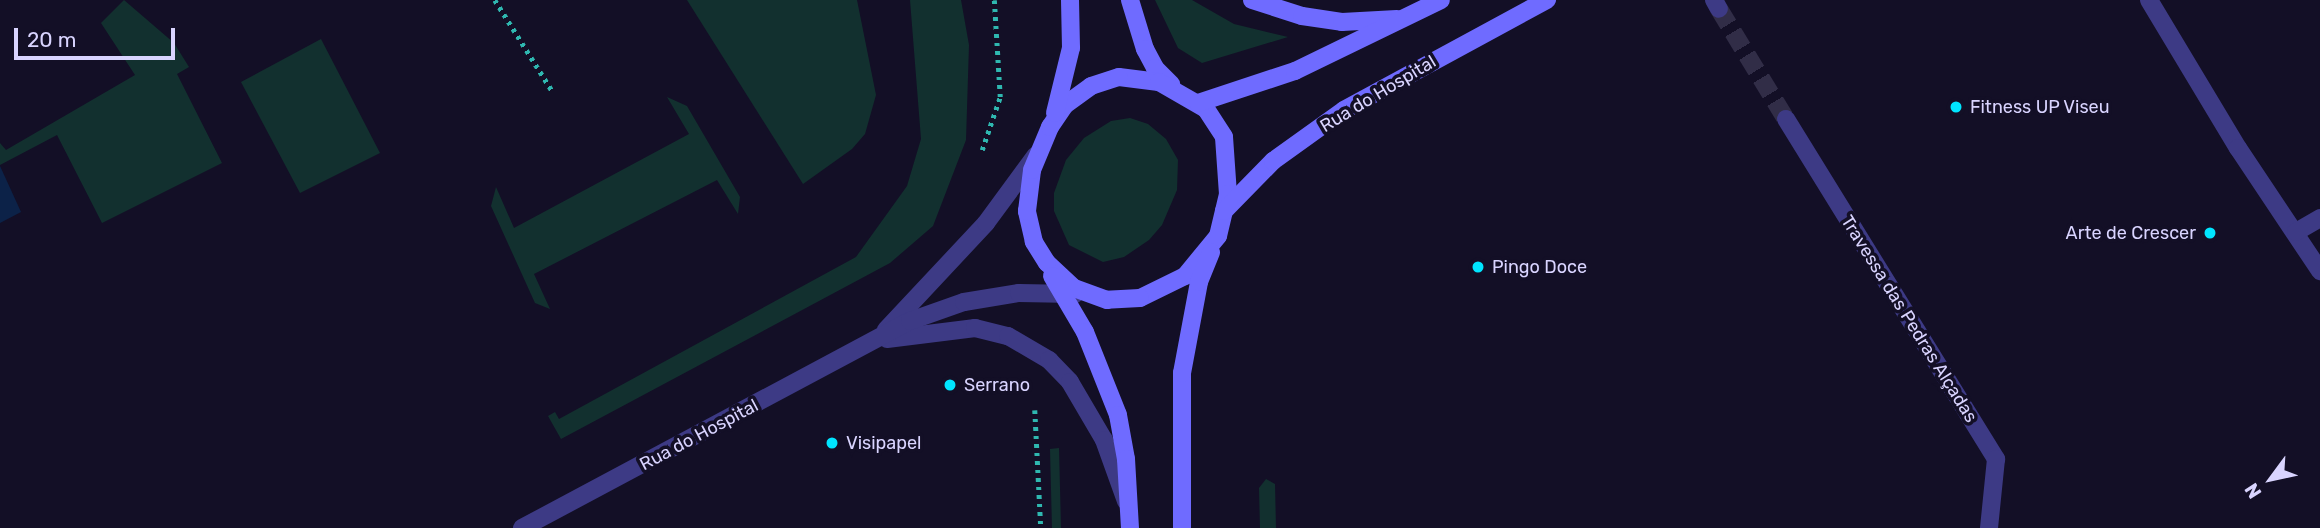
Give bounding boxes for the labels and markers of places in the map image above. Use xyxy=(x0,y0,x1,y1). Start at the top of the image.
place label: Fitness UP Viseu xyxy=(1970,96,2110,118)
marker: Fitness UP Viseu xyxy=(1948,99,1964,115)
place label: Arte de Crescer xyxy=(2066,222,2196,244)
marker: Arte de Crescer xyxy=(2202,225,2218,241)
place label: Pingo Doce xyxy=(1492,256,1587,278)
marker: Pingo Doce xyxy=(1470,259,1486,275)
place label: Serrano xyxy=(964,374,1030,396)
marker: Serrano xyxy=(942,377,958,393)
place label: Visipapel xyxy=(846,432,921,454)
marker: Visipapel xyxy=(824,435,840,451)

